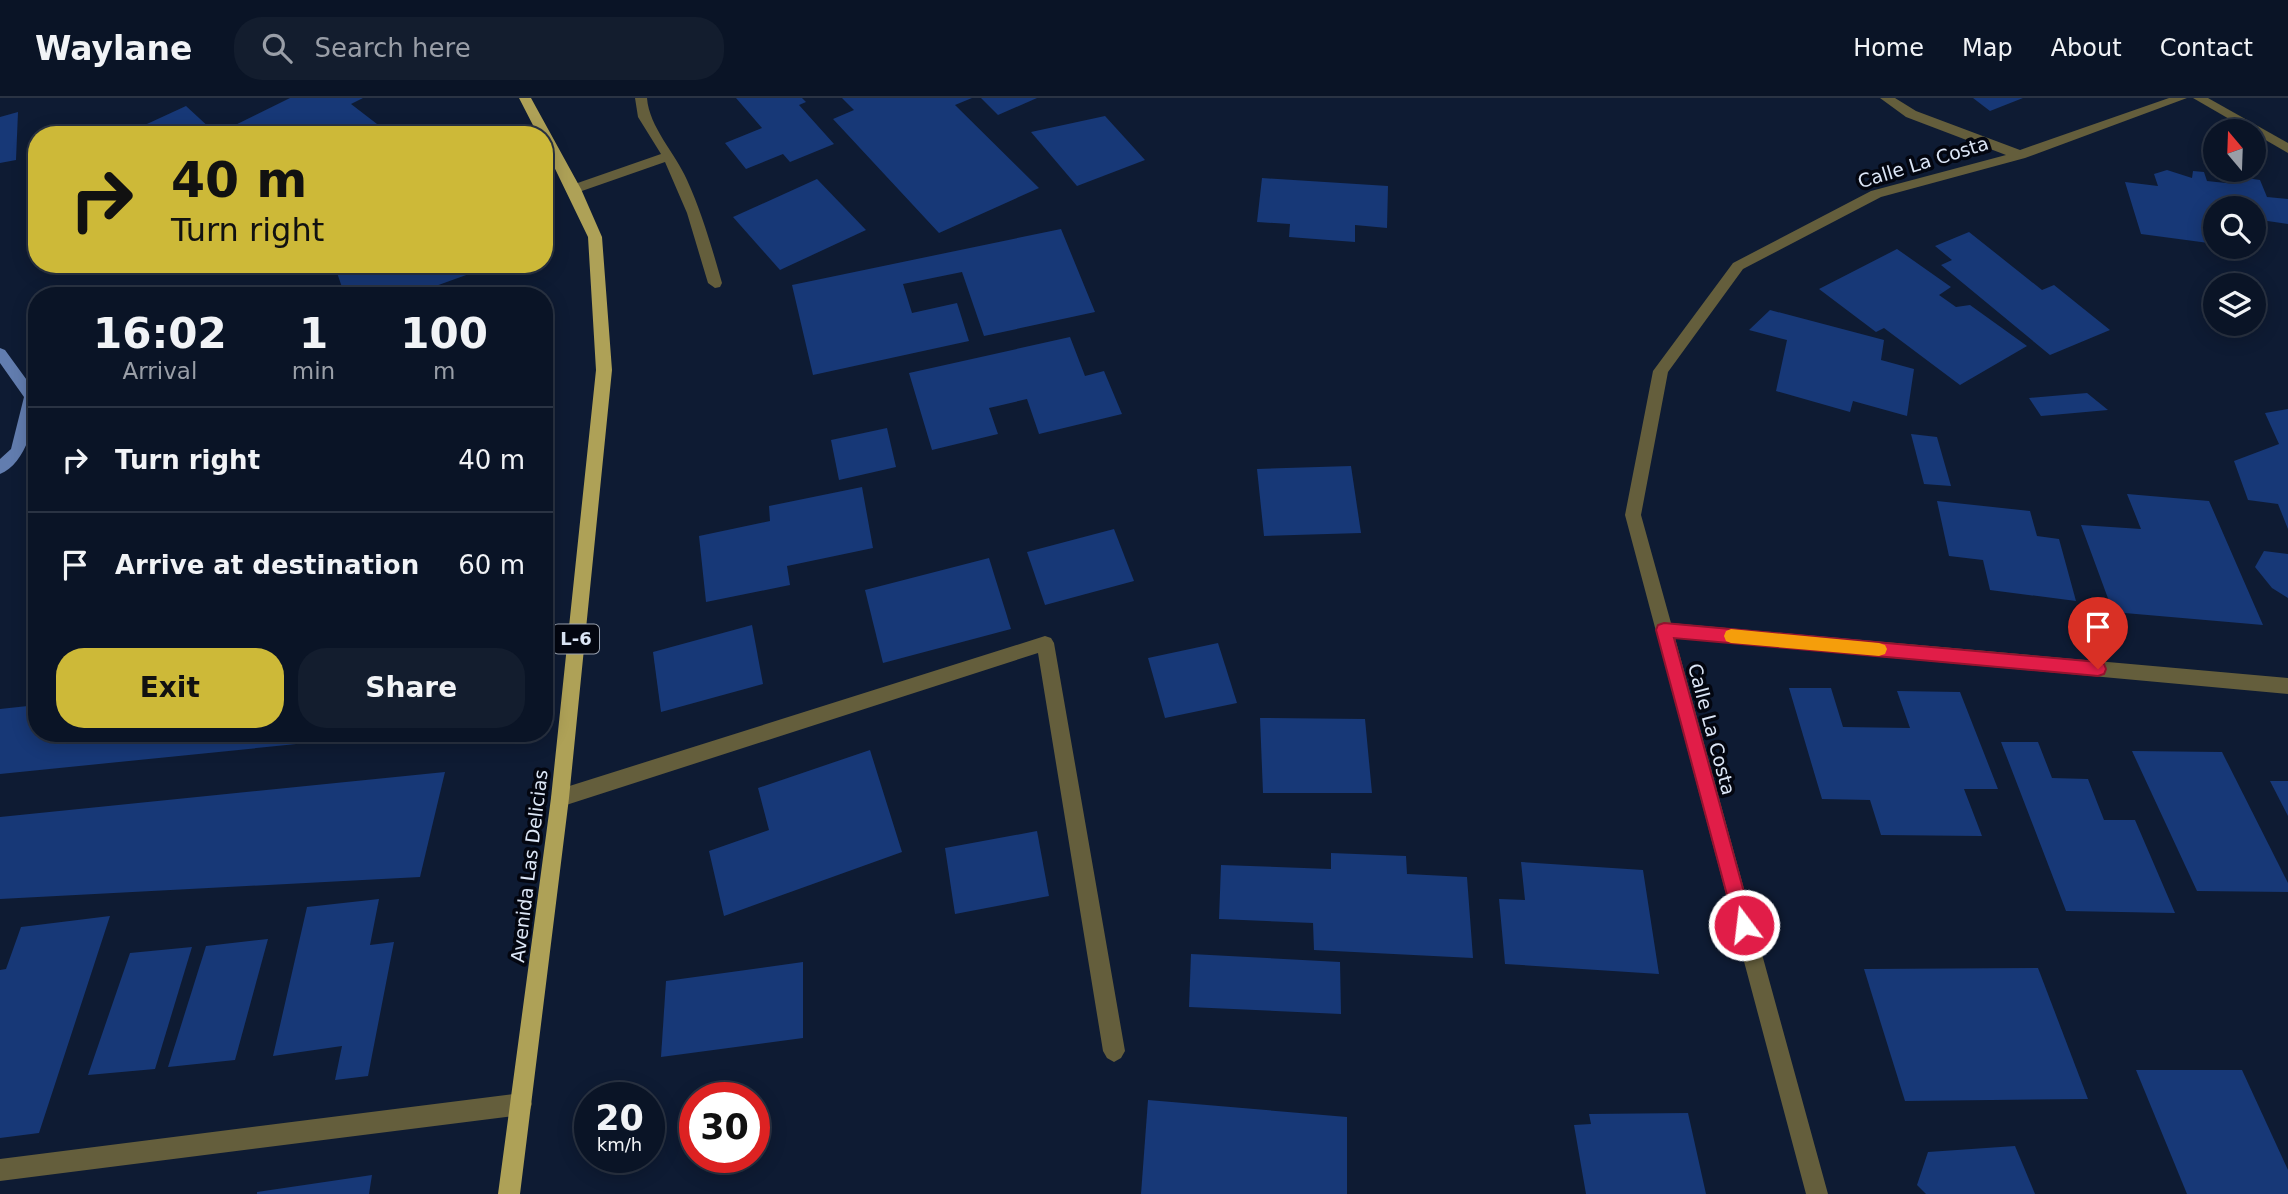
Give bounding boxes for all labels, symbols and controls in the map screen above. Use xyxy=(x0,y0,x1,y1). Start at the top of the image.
search box xyxy=(234,17,724,80)
text: Waylane xyxy=(35,29,192,68)
icon: search xyxy=(258,29,296,67)
text: Search here xyxy=(314,33,471,63)
text: Home xyxy=(1853,34,1924,62)
text: Map xyxy=(1962,34,2013,62)
text: About xyxy=(2051,34,2122,62)
text: Contact xyxy=(2160,34,2253,62)
north arrow xyxy=(2203,119,2266,182)
map controls xyxy=(2203,119,2266,336)
street label: Calle La Costa xyxy=(1855,132,1991,192)
text: 40 m xyxy=(171,152,307,209)
icon: right xyxy=(56,154,147,245)
button: search xyxy=(2203,196,2266,259)
text: Turn right xyxy=(171,211,324,249)
button: layers xyxy=(2203,273,2266,336)
text: 16:02 xyxy=(93,309,227,358)
text: 1 xyxy=(299,309,328,358)
text: 100 xyxy=(400,309,488,358)
text: Arrival xyxy=(123,358,197,384)
text: min xyxy=(292,358,335,384)
text: m xyxy=(433,358,455,384)
icon: right xyxy=(56,441,94,479)
text: Turn right xyxy=(115,445,260,475)
text: 40 m xyxy=(458,445,525,475)
icon: arrive xyxy=(56,546,94,584)
text: Arrive at destination xyxy=(115,550,419,580)
text: 60 m xyxy=(458,550,525,580)
pin xyxy=(2068,597,2128,669)
icon: arrive xyxy=(2079,608,2117,646)
road number: L-6 xyxy=(553,624,599,654)
button: Exit xyxy=(56,648,284,728)
button: Share xyxy=(298,648,525,728)
street label: Calle La Costa xyxy=(1684,661,1740,797)
street label: Avenida Las Delicias xyxy=(506,768,552,964)
position arrow xyxy=(1707,888,1781,962)
speed limit sign: 30 xyxy=(679,1082,770,1173)
text: 20 xyxy=(595,1098,644,1138)
text: km/h xyxy=(597,1134,642,1155)

